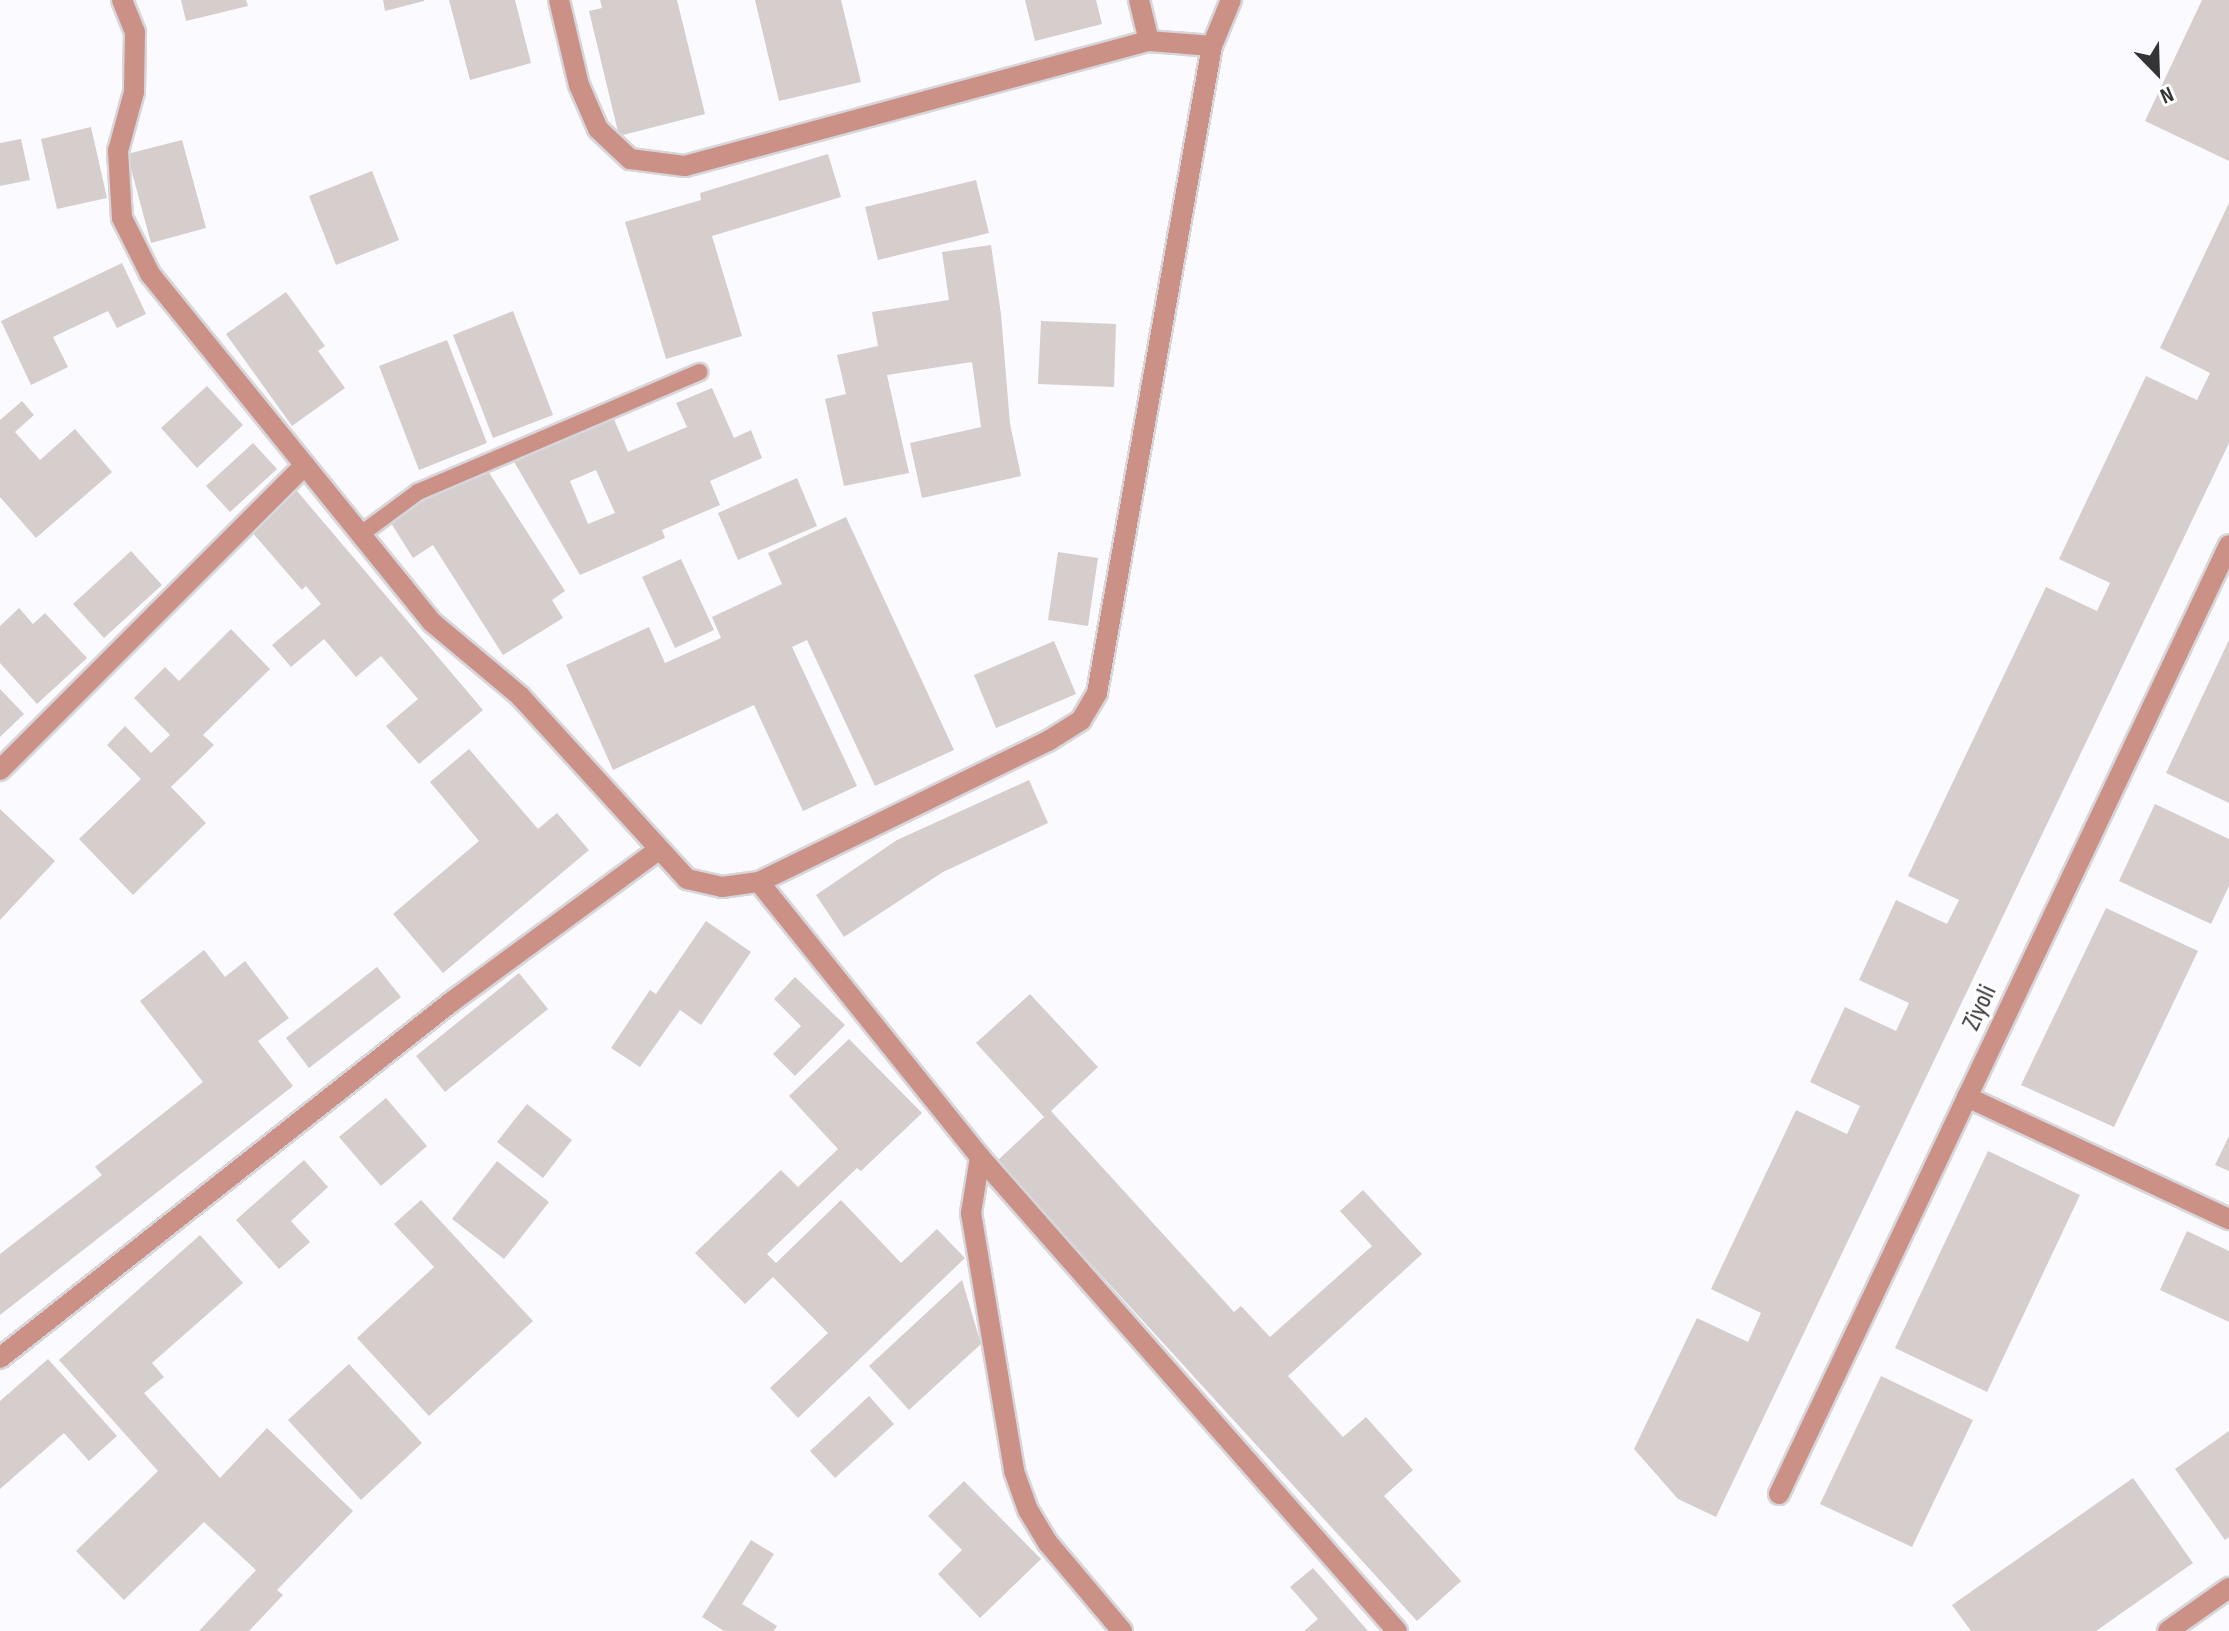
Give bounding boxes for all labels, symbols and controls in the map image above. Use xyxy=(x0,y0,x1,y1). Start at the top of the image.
north arrow xyxy=(2117,32,2197,112)
text: N xyxy=(2156,80,2177,109)
street label: Ziyoli xyxy=(1956,980,2004,1036)

